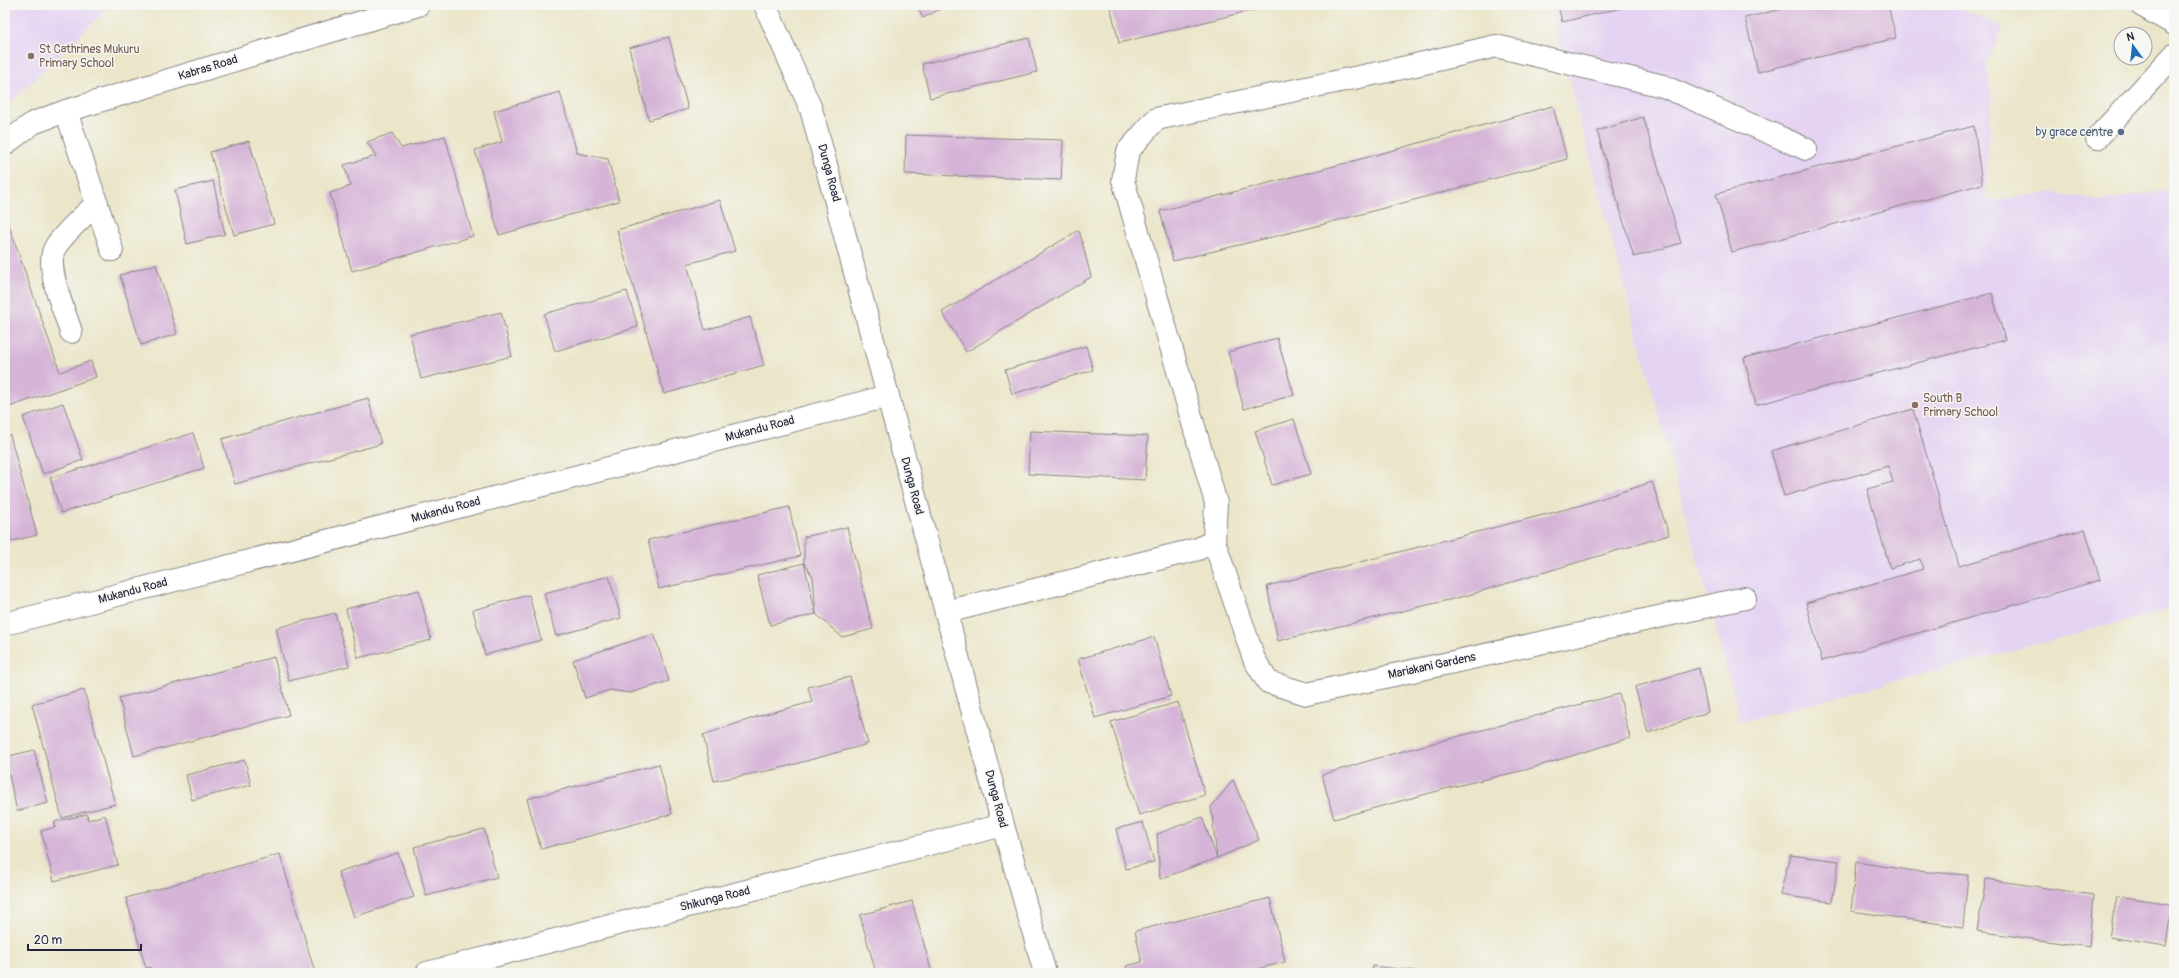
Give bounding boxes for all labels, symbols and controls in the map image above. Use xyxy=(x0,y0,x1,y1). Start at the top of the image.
north arrow xyxy=(2113,26,2153,66)
text: N xyxy=(2125,29,2136,44)
place label: St Cathrines Mukuru Primary School xyxy=(39,42,140,71)
marker: St Cathrines Mukuru Primary School xyxy=(26,51,36,61)
street label: Kabras Road xyxy=(176,52,240,84)
place label: by grace centre xyxy=(2036,125,2113,140)
marker: by grace centre xyxy=(2116,127,2126,137)
street label: Dunga Road xyxy=(814,142,844,204)
place label: South B Primary School xyxy=(1923,391,1998,420)
marker: South B Primary School xyxy=(1910,400,1920,410)
street label: Mukandu Road xyxy=(724,413,796,445)
street label: Dunga Road xyxy=(897,455,927,517)
street label: Mukandu Road xyxy=(410,494,482,526)
street label: Mukandu Road xyxy=(97,575,169,607)
street label: Mariakani Gardens xyxy=(1387,649,1478,683)
street label: Dunga Road xyxy=(981,768,1011,830)
street label: Shikunga Road xyxy=(678,883,752,915)
scale bar xyxy=(28,926,141,952)
text: 20 m xyxy=(34,933,63,948)

